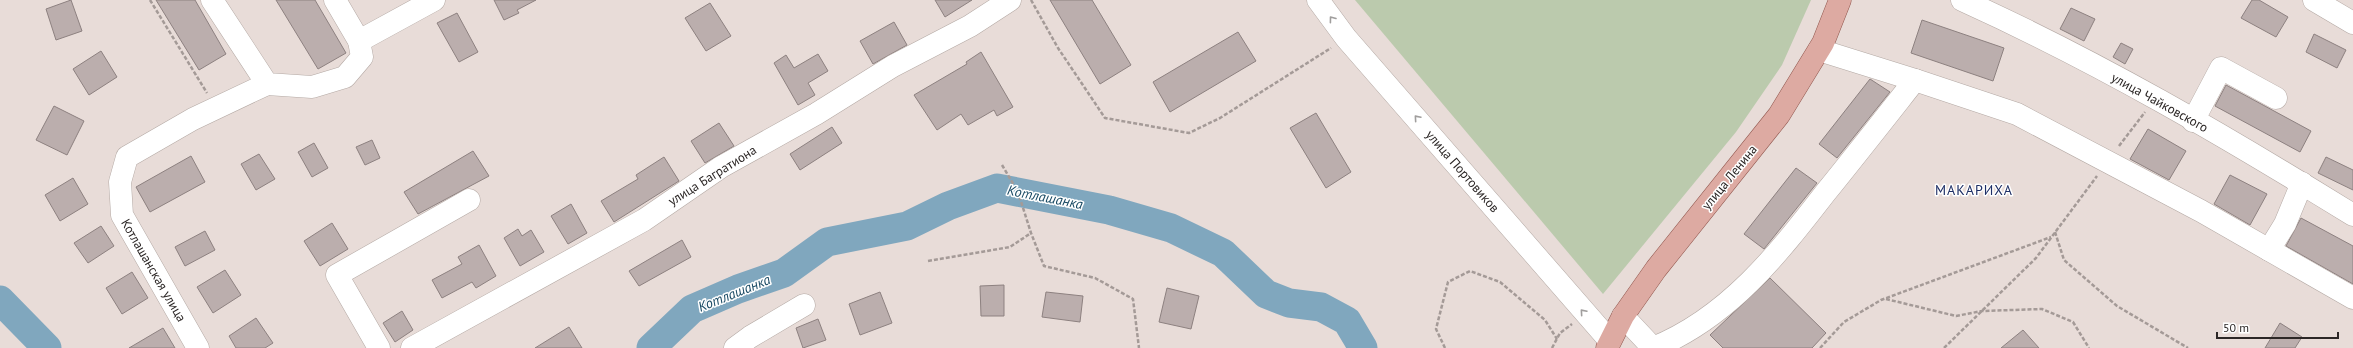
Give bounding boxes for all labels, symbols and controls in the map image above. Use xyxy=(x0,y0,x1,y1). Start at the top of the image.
one-way arrow xyxy=(1330,16,1337,23)
street label: улица Чайковского xyxy=(2108,69,2211,136)
one-way arrow xyxy=(1414,115,1421,122)
street label: улица Портовиков xyxy=(1422,127,1503,216)
street label: улица Багратиона xyxy=(665,141,760,209)
street label: улица Ленина xyxy=(1698,141,1761,213)
water label: Котлашанка xyxy=(1006,181,1084,213)
district label: МАКАРИХА xyxy=(1935,181,2013,199)
street label: Котлашанская улица xyxy=(117,216,190,325)
water label: Котлашанка xyxy=(695,270,773,316)
one-way arrow xyxy=(1581,309,1588,317)
scale bar xyxy=(2217,314,2338,340)
text: 50 m xyxy=(2223,320,2249,335)

